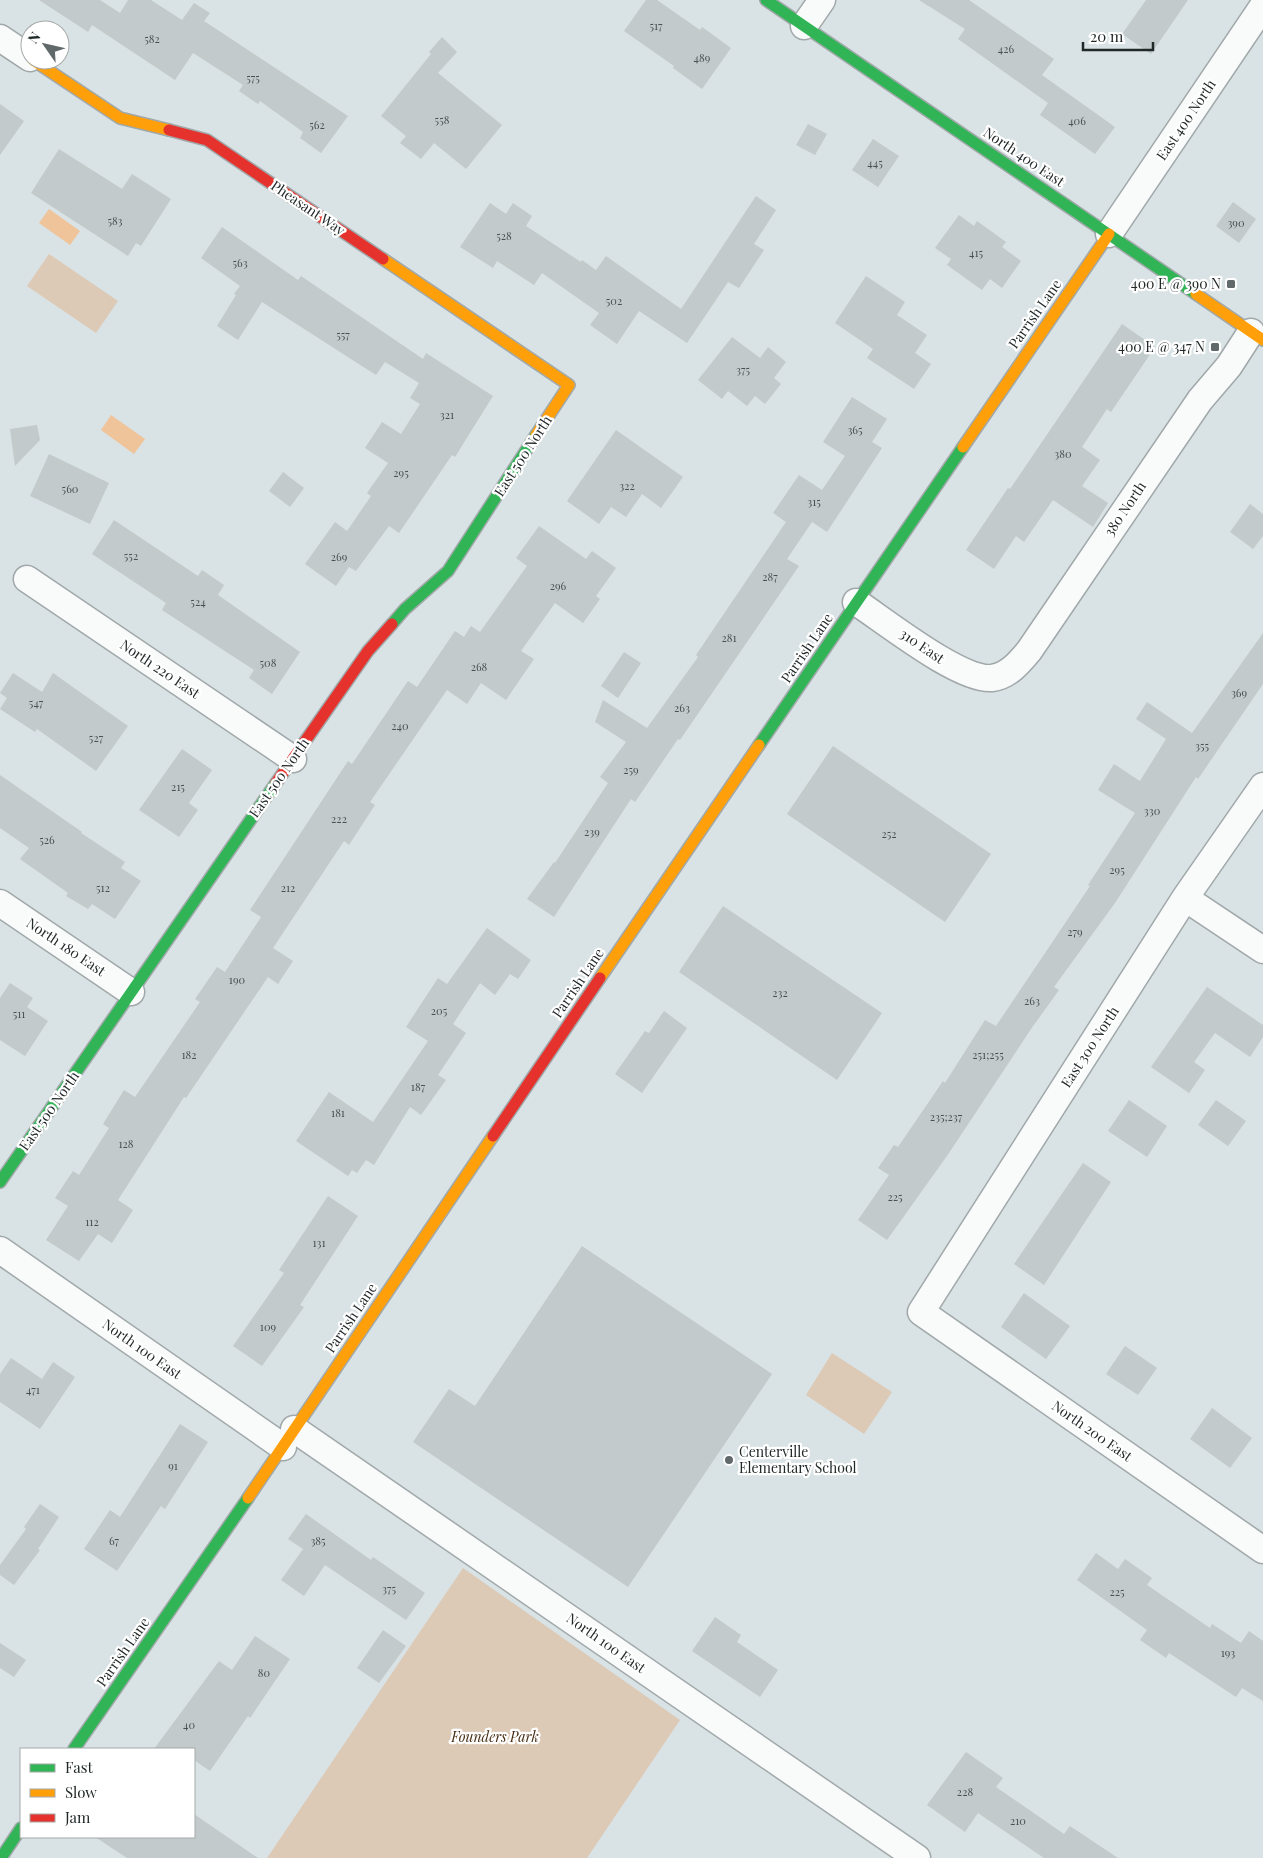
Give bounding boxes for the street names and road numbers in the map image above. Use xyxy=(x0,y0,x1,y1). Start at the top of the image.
street label: East 400 North xyxy=(1152,75,1220,164)
street label: North 400 East xyxy=(980,122,1069,191)
street label: Pheasant Way xyxy=(267,176,349,239)
street label: Parrish Lane xyxy=(1004,275,1065,352)
street label: East 500 North xyxy=(489,411,556,500)
street label: 380 North xyxy=(1099,477,1150,540)
street label: Parrish Lane xyxy=(776,609,837,686)
street label: 310 East xyxy=(896,624,949,668)
street label: North 220 East xyxy=(117,635,205,703)
street label: East 500 North xyxy=(244,734,313,821)
street label: North 180 East xyxy=(23,913,110,981)
street label: Parrish Lane xyxy=(547,944,608,1021)
street label: East 300 North xyxy=(1056,1002,1123,1091)
street label: East 500 North xyxy=(14,1067,83,1154)
street label: Parrish Lane xyxy=(320,1279,381,1356)
street label: North 100 East xyxy=(99,1314,186,1383)
street label: North 200 East xyxy=(1048,1396,1137,1466)
street label: North 100 East xyxy=(563,1608,650,1677)
street label: Parrish Lane xyxy=(92,1613,153,1690)

